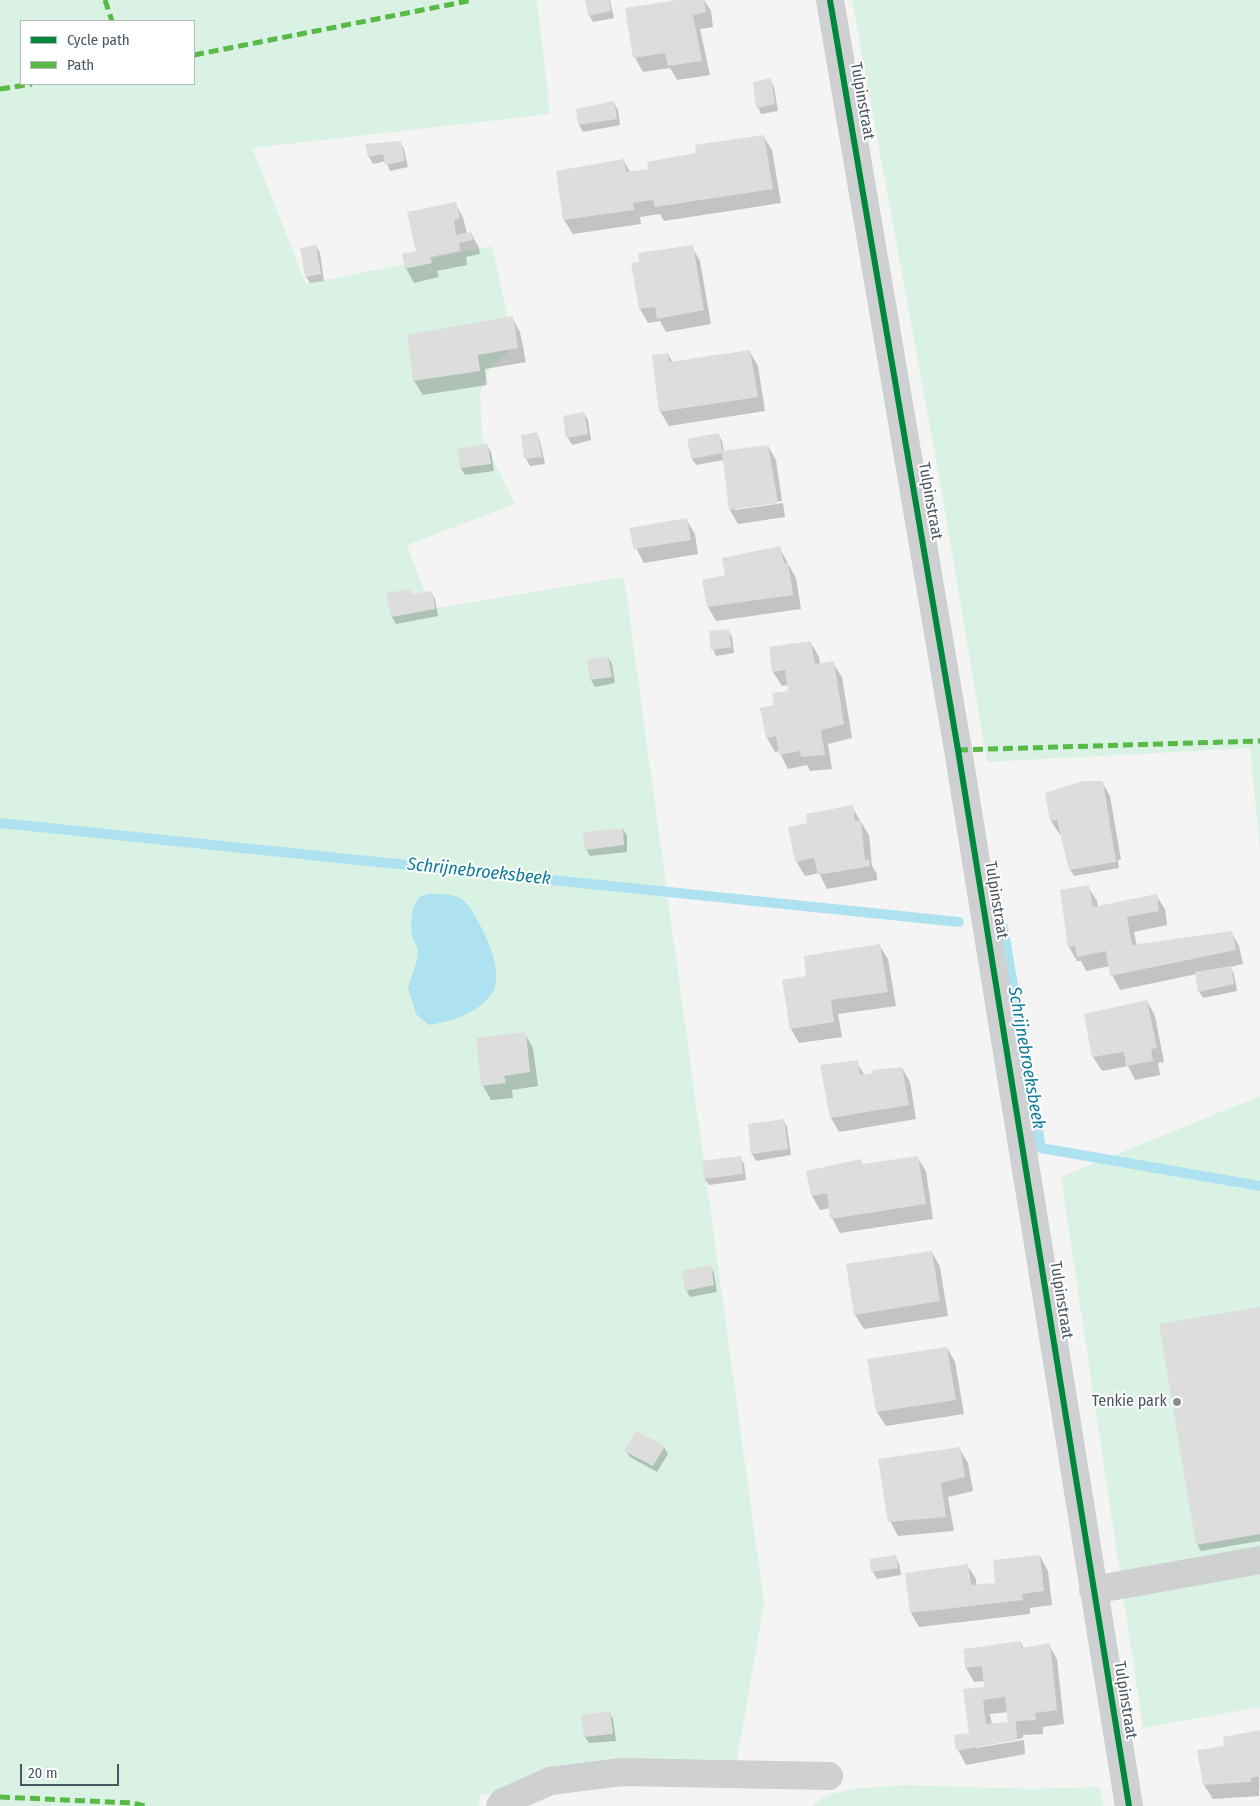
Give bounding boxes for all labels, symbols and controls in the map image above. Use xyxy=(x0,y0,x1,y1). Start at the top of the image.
legend xyxy=(20,20,195,85)
text: Cycle path xyxy=(67,31,130,49)
text: Path xyxy=(67,56,94,74)
street label: Tulpinstraat xyxy=(846,61,878,141)
street label: Tulpinstraat xyxy=(914,461,946,541)
water label: Schrijnebroeksbeek xyxy=(406,854,552,890)
street label: Tulpinstraat xyxy=(980,860,1012,940)
water label: Schrijnebroeksbeek xyxy=(1003,985,1049,1131)
street label: Tulpinstraat xyxy=(1045,1260,1077,1340)
place label: Tenkie park xyxy=(1092,1392,1167,1412)
marker: Tenkie park xyxy=(1171,1396,1183,1408)
street label: Tulpinstraat xyxy=(1109,1660,1141,1740)
scale bar xyxy=(22,1754,121,1786)
text: 20 m xyxy=(28,1764,58,1782)

